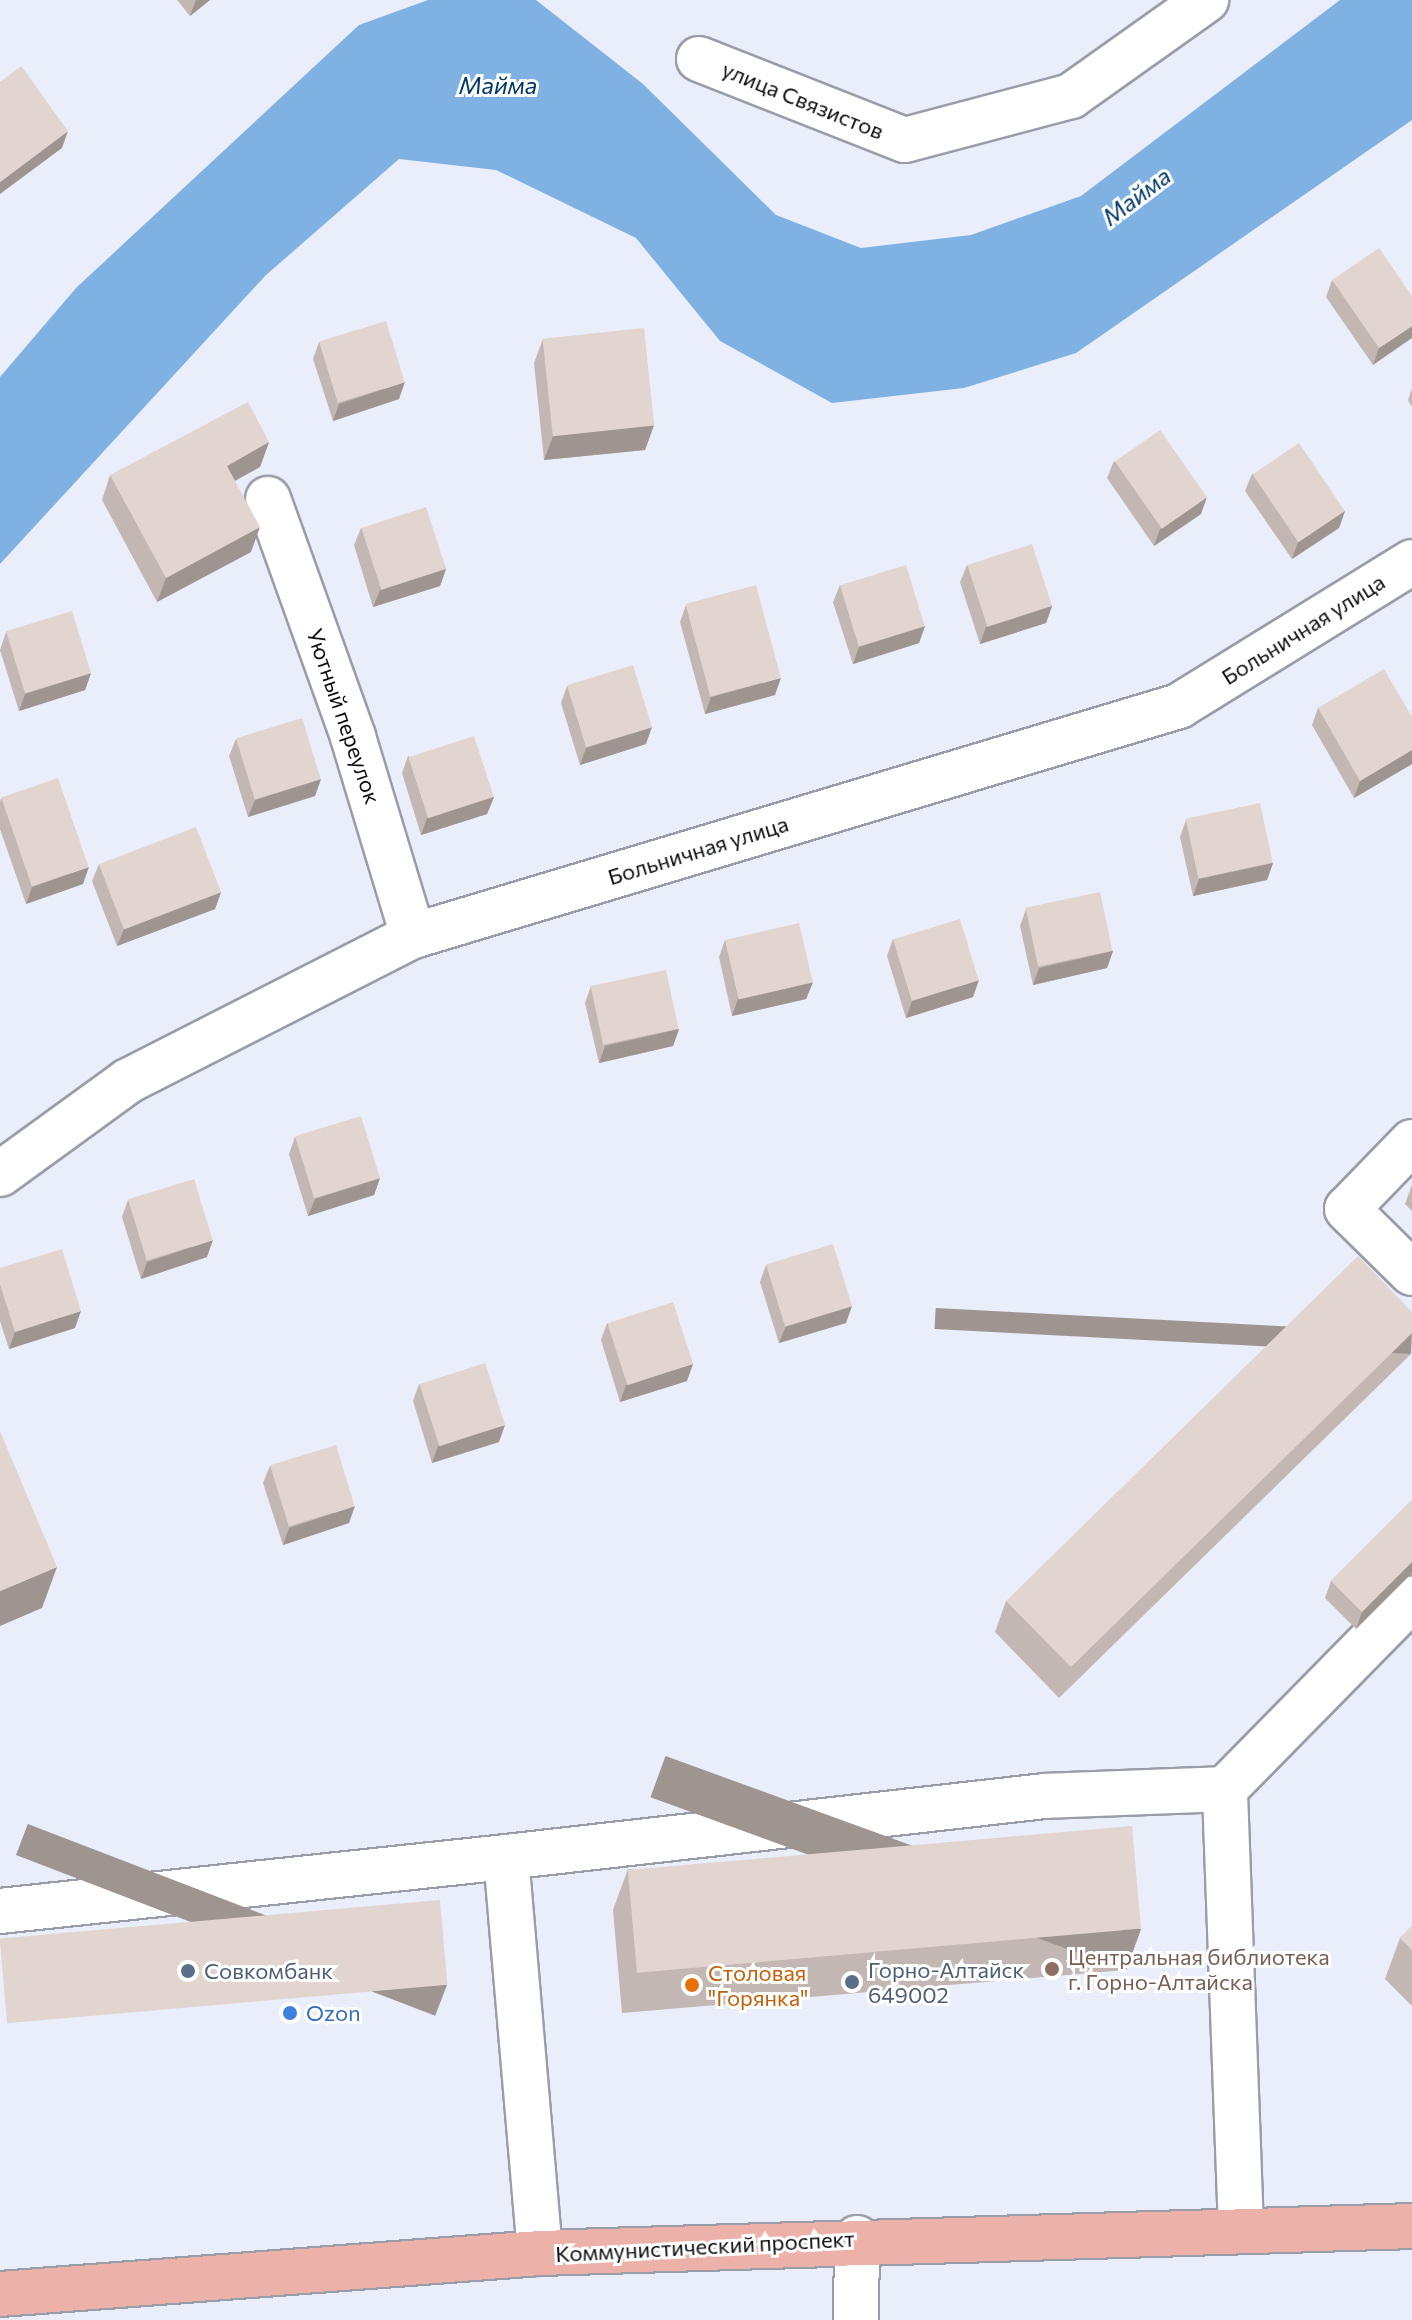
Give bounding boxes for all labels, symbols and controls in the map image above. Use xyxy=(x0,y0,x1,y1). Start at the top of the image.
street label: улица Связистов xyxy=(718,56,888,144)
water label: Майма xyxy=(459,71,537,99)
water label: Майма xyxy=(1096,161,1176,231)
street label: Больничная улица xyxy=(1217,568,1389,690)
street label: Уютный переулок xyxy=(302,625,386,807)
street label: Больничная улица xyxy=(604,810,792,890)
place label: Центральная библиотека г. Горно-Алтайска xyxy=(1068,1943,1330,1994)
place label: Горно-Алтайск 649002 xyxy=(868,1956,1024,2008)
place label: Совкомбанк xyxy=(204,1958,333,1984)
place label: Столовая "Горянка" xyxy=(708,1959,808,2010)
marker: Центральная библиотека г. Горно-Алтайска xyxy=(1043,1960,1061,1978)
marker: Совкомбанк xyxy=(179,1962,197,1980)
marker: Горно-Алтайск 649002 xyxy=(843,1973,861,1991)
marker: Столовая "Горянка" xyxy=(683,1976,701,1994)
place label: Ozon xyxy=(306,2000,361,2026)
marker: Ozon xyxy=(281,2004,299,2022)
street label: Коммунистический проспект xyxy=(555,2225,855,2267)

